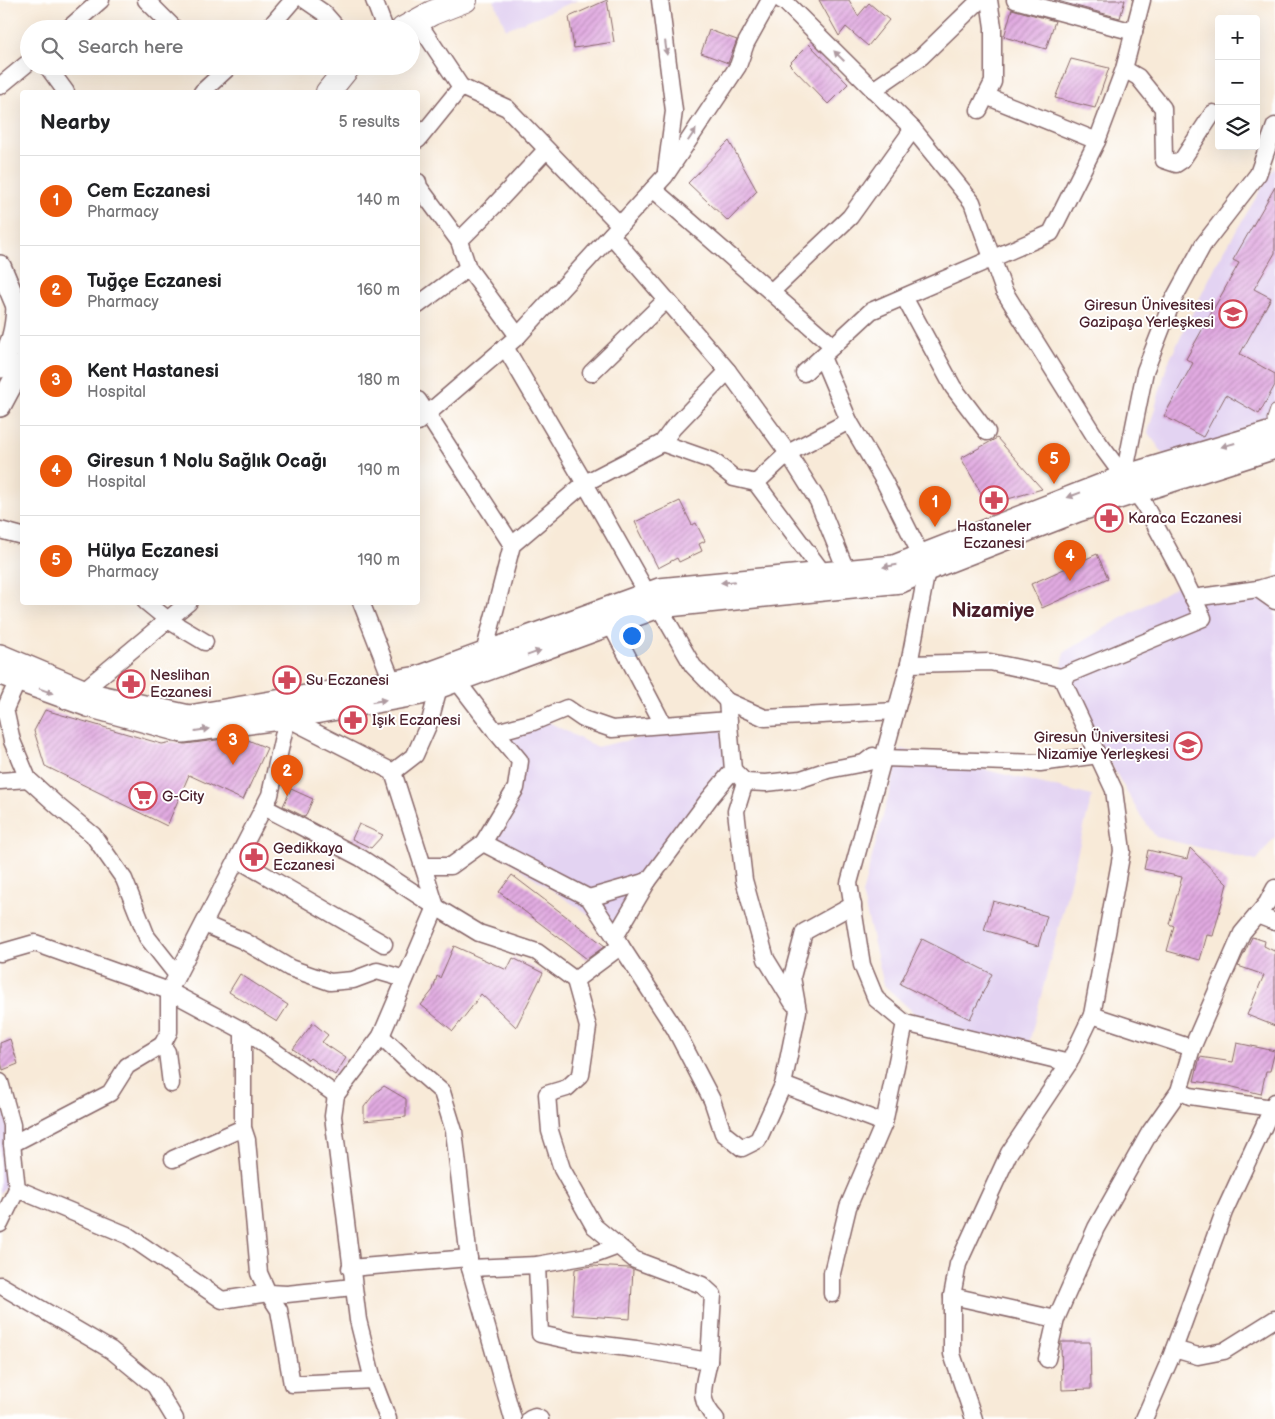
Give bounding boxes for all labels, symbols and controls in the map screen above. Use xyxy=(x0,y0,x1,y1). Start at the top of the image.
map controls xyxy=(1215,15,1260,150)
button: + xyxy=(1215,15,1260,60)
search box xyxy=(20,20,420,75)
icon: search xyxy=(38,34,66,62)
text: Search here xyxy=(78,36,183,59)
one-way arrow xyxy=(662,41,670,57)
one-way arrow xyxy=(833,50,845,62)
button: − xyxy=(1215,60,1260,105)
button: layers xyxy=(1215,105,1260,150)
text: Nearby xyxy=(40,110,110,135)
text: 5 results xyxy=(338,113,400,132)
one-way arrow xyxy=(687,128,697,142)
text: Cem Eczanesi xyxy=(87,180,211,203)
text: 1 xyxy=(53,191,59,210)
text: 140 m xyxy=(357,191,400,210)
text: Pharmacy xyxy=(87,203,159,222)
text: Tuğçe Eczanesi xyxy=(87,270,222,293)
text: 2 xyxy=(51,281,61,300)
text: 160 m xyxy=(357,281,400,300)
text: Pharmacy xyxy=(87,293,159,312)
place label: Giresun Ünivesitesi Gazipaşa Yerleşkesi xyxy=(1079,296,1214,332)
school or university icon: Giresun Ünivesitesi Gazipaşa Yerleşkesi xyxy=(1218,299,1248,329)
text: Kent Hastanesi xyxy=(87,360,219,383)
text: 3 xyxy=(51,371,61,390)
text: 180 m xyxy=(358,371,400,390)
text: Hospital xyxy=(87,383,146,402)
one-way arrow xyxy=(1221,442,1236,450)
pin: 5 xyxy=(1038,443,1070,484)
text: Giresun 1 Nolu Sağlık Ocağı xyxy=(87,450,327,473)
text: 4 xyxy=(51,461,61,480)
text: 190 m xyxy=(358,461,400,480)
text: Hospital xyxy=(87,473,146,492)
pharmacy icon: Hastaneler Eczanesi xyxy=(979,485,1009,515)
pin: 1 xyxy=(919,486,951,527)
one-way arrow xyxy=(1067,492,1081,500)
pharmacy icon: Karaca Eczanesi xyxy=(1094,503,1124,533)
place label: Karaca Eczanesi xyxy=(1128,509,1242,528)
place label: Hastaneler Eczanesi xyxy=(957,517,1032,553)
text: Hülya Eczanesi xyxy=(87,540,219,563)
pin: 4 xyxy=(1054,540,1086,581)
text: 5 xyxy=(51,551,61,570)
text: 190 m xyxy=(358,551,400,570)
one-way arrow xyxy=(881,562,897,570)
text: Pharmacy xyxy=(87,563,159,582)
one-way arrow xyxy=(720,578,736,586)
district label: Nizamiye xyxy=(951,599,1035,623)
your location xyxy=(619,623,645,649)
one-way arrow xyxy=(527,649,542,657)
pharmacy icon: Su Eczanesi xyxy=(272,665,302,695)
place label: Neslihan Eczanesi xyxy=(150,666,212,702)
pharmacy icon: Neslihan Eczanesi xyxy=(116,669,146,699)
place label: Su Eczanesi xyxy=(306,671,389,690)
one-way arrow xyxy=(39,687,54,695)
one-way arrow xyxy=(372,697,388,705)
pharmacy icon: Işık Eczanesi xyxy=(338,705,368,735)
place label: Işık Eczanesi xyxy=(372,711,461,730)
pin: 3 xyxy=(217,724,249,765)
one-way arrow xyxy=(194,726,210,734)
place label: Giresun Üniversitesi Nizamiye Yerleşkesi xyxy=(1034,728,1169,764)
school or university icon: Giresun Üniversitesi Nizamiye Yerleşkesi xyxy=(1173,731,1203,761)
pin: 2 xyxy=(271,755,303,796)
supermarket icon: G-City xyxy=(128,781,158,811)
place label: G-City xyxy=(162,787,205,806)
place label: Gedikkaya Eczanesi xyxy=(273,839,343,875)
pharmacy icon: Gedikkaya Eczanesi xyxy=(239,842,269,872)

